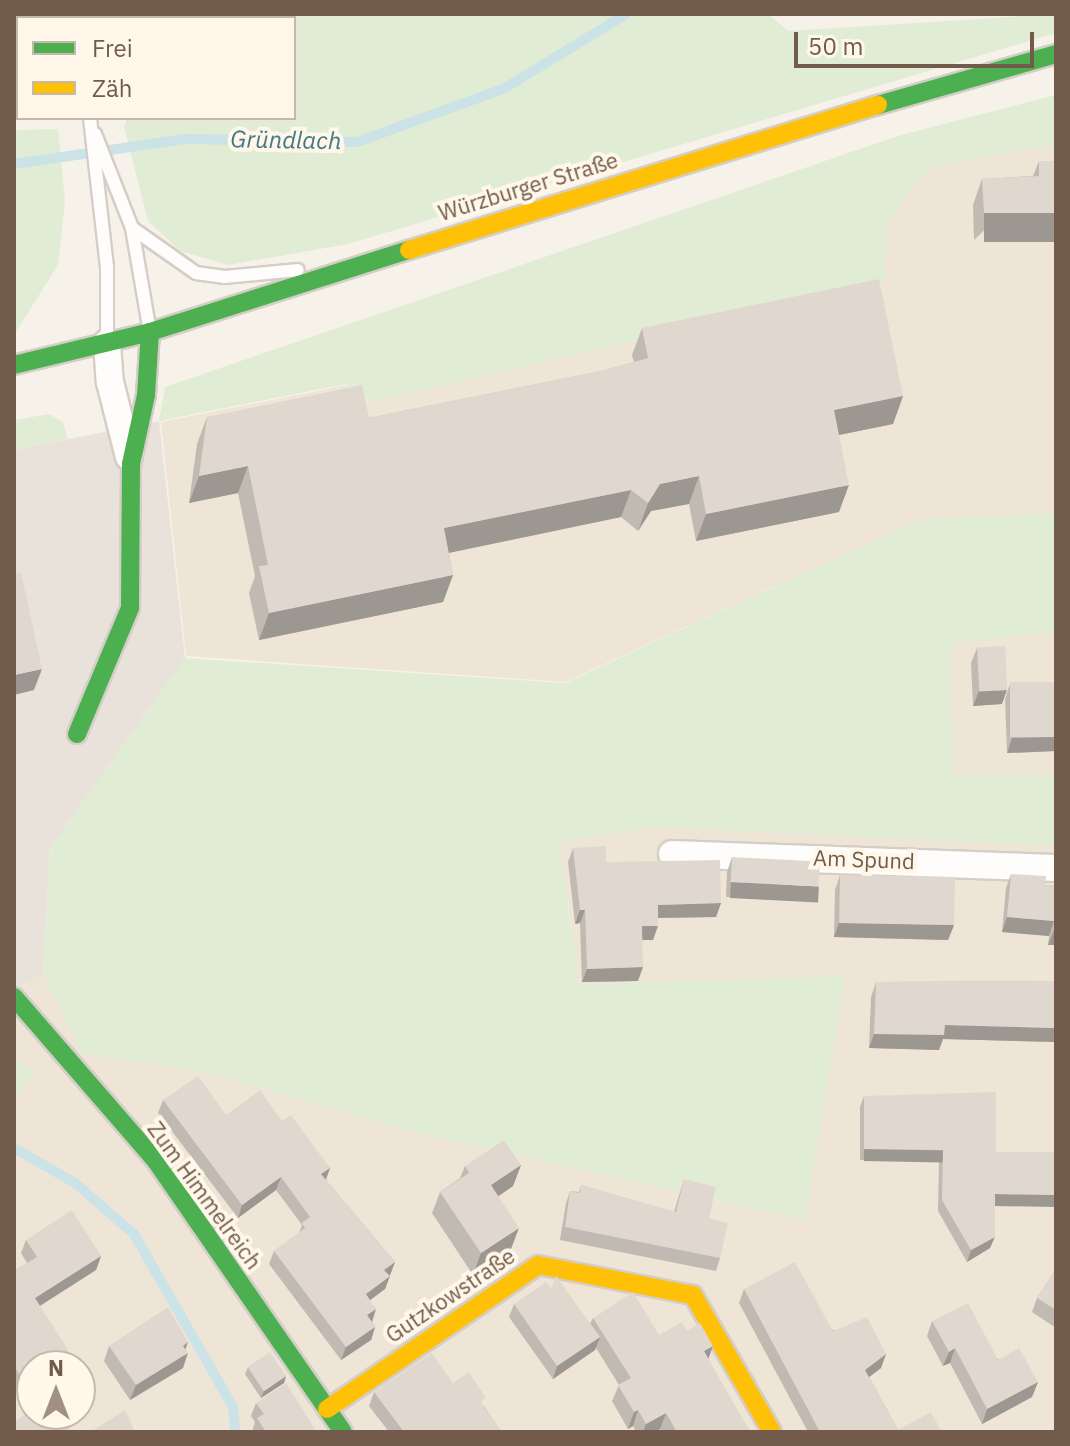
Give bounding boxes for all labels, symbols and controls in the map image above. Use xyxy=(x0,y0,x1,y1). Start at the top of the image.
legend xyxy=(16,16,296,120)
scale bar xyxy=(798,16,1038,66)
text: 50 m xyxy=(808,30,863,62)
text: Frei xyxy=(92,32,133,64)
text: Zäh xyxy=(92,72,132,104)
water label: Gründlach xyxy=(230,125,342,155)
street label: Würzburger Straße xyxy=(435,146,621,226)
street label: Am Spund xyxy=(813,844,915,874)
street label: Zum Himmelreich xyxy=(143,1116,267,1274)
street label: Gutzkowstraße xyxy=(380,1242,520,1348)
north arrow xyxy=(16,1350,96,1430)
text: N xyxy=(48,1353,64,1382)

